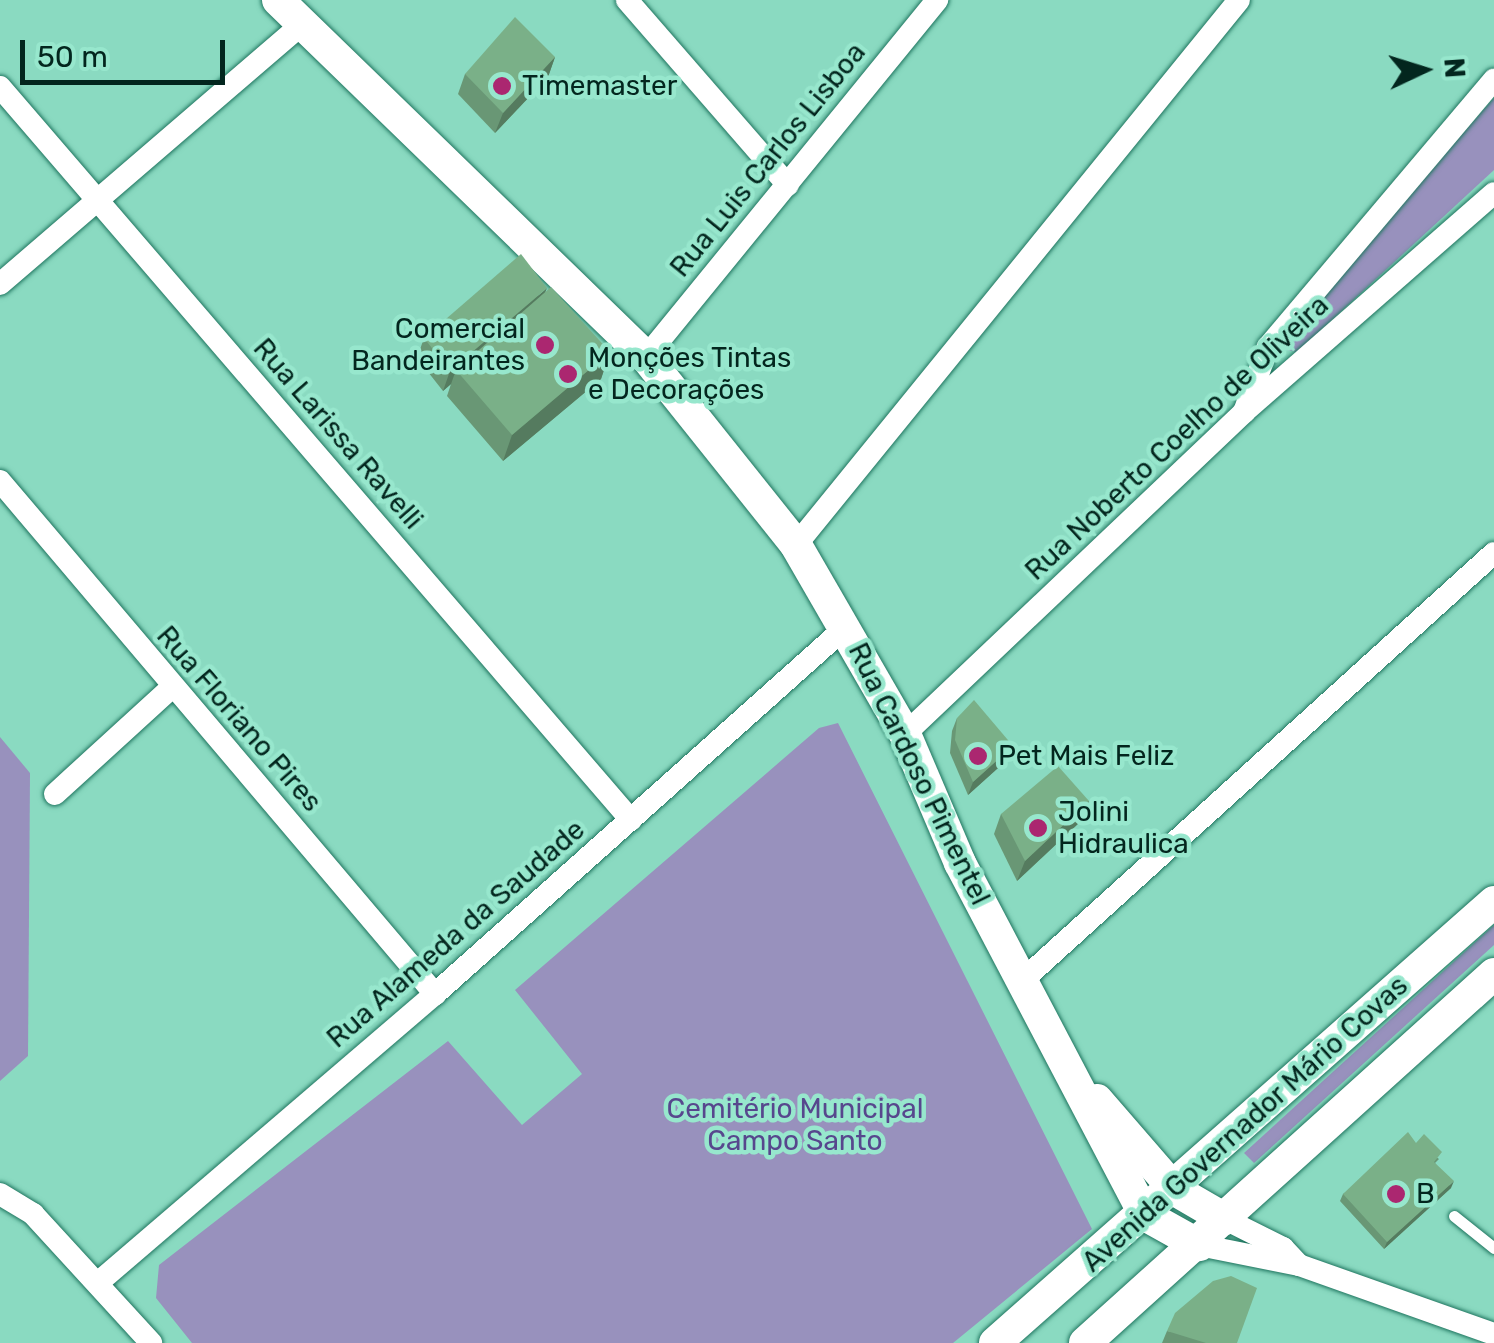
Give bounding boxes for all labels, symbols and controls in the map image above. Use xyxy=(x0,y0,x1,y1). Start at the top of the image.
scale bar xyxy=(25,20,230,82)
north arrow xyxy=(1374,20,1474,120)
street label: Rua Luis Carlos Lisboa xyxy=(663,36,873,284)
text: 50 m xyxy=(37,39,108,75)
text: N xyxy=(1437,57,1472,79)
place label: Timemaster xyxy=(522,69,677,103)
marker: Timemaster xyxy=(491,75,513,97)
street label: Rua Noberto Coelho de Oliveira xyxy=(1018,289,1336,587)
place label: Comercial Bandeirantes xyxy=(351,312,525,378)
street label: Rua Larissa Ravelli xyxy=(246,332,430,536)
marker: Comercial Bandeirantes xyxy=(534,334,556,356)
place label: Monções Tintas e Decorações xyxy=(588,341,792,407)
marker: Monções Tintas e Decorações xyxy=(557,363,579,385)
street label: Rua Floriano Pires xyxy=(149,619,329,819)
street label: Rua Cardoso Pimentel xyxy=(841,637,997,911)
place label: Pet Mais Feliz xyxy=(998,739,1174,773)
marker: Pet Mais Feliz xyxy=(967,745,989,767)
place label: Jolini Hidraulica xyxy=(1058,795,1189,861)
street label: Rua Alameda da Saudade xyxy=(320,813,592,1055)
marker: Jolini Hidraulica xyxy=(1027,817,1049,839)
street label: Avenida Governador Mário Covas xyxy=(1075,969,1415,1279)
park label: Cemitério Municipal Campo Santo xyxy=(667,1092,923,1158)
place label: B xyxy=(1416,1177,1435,1211)
marker: B xyxy=(1385,1183,1407,1205)

